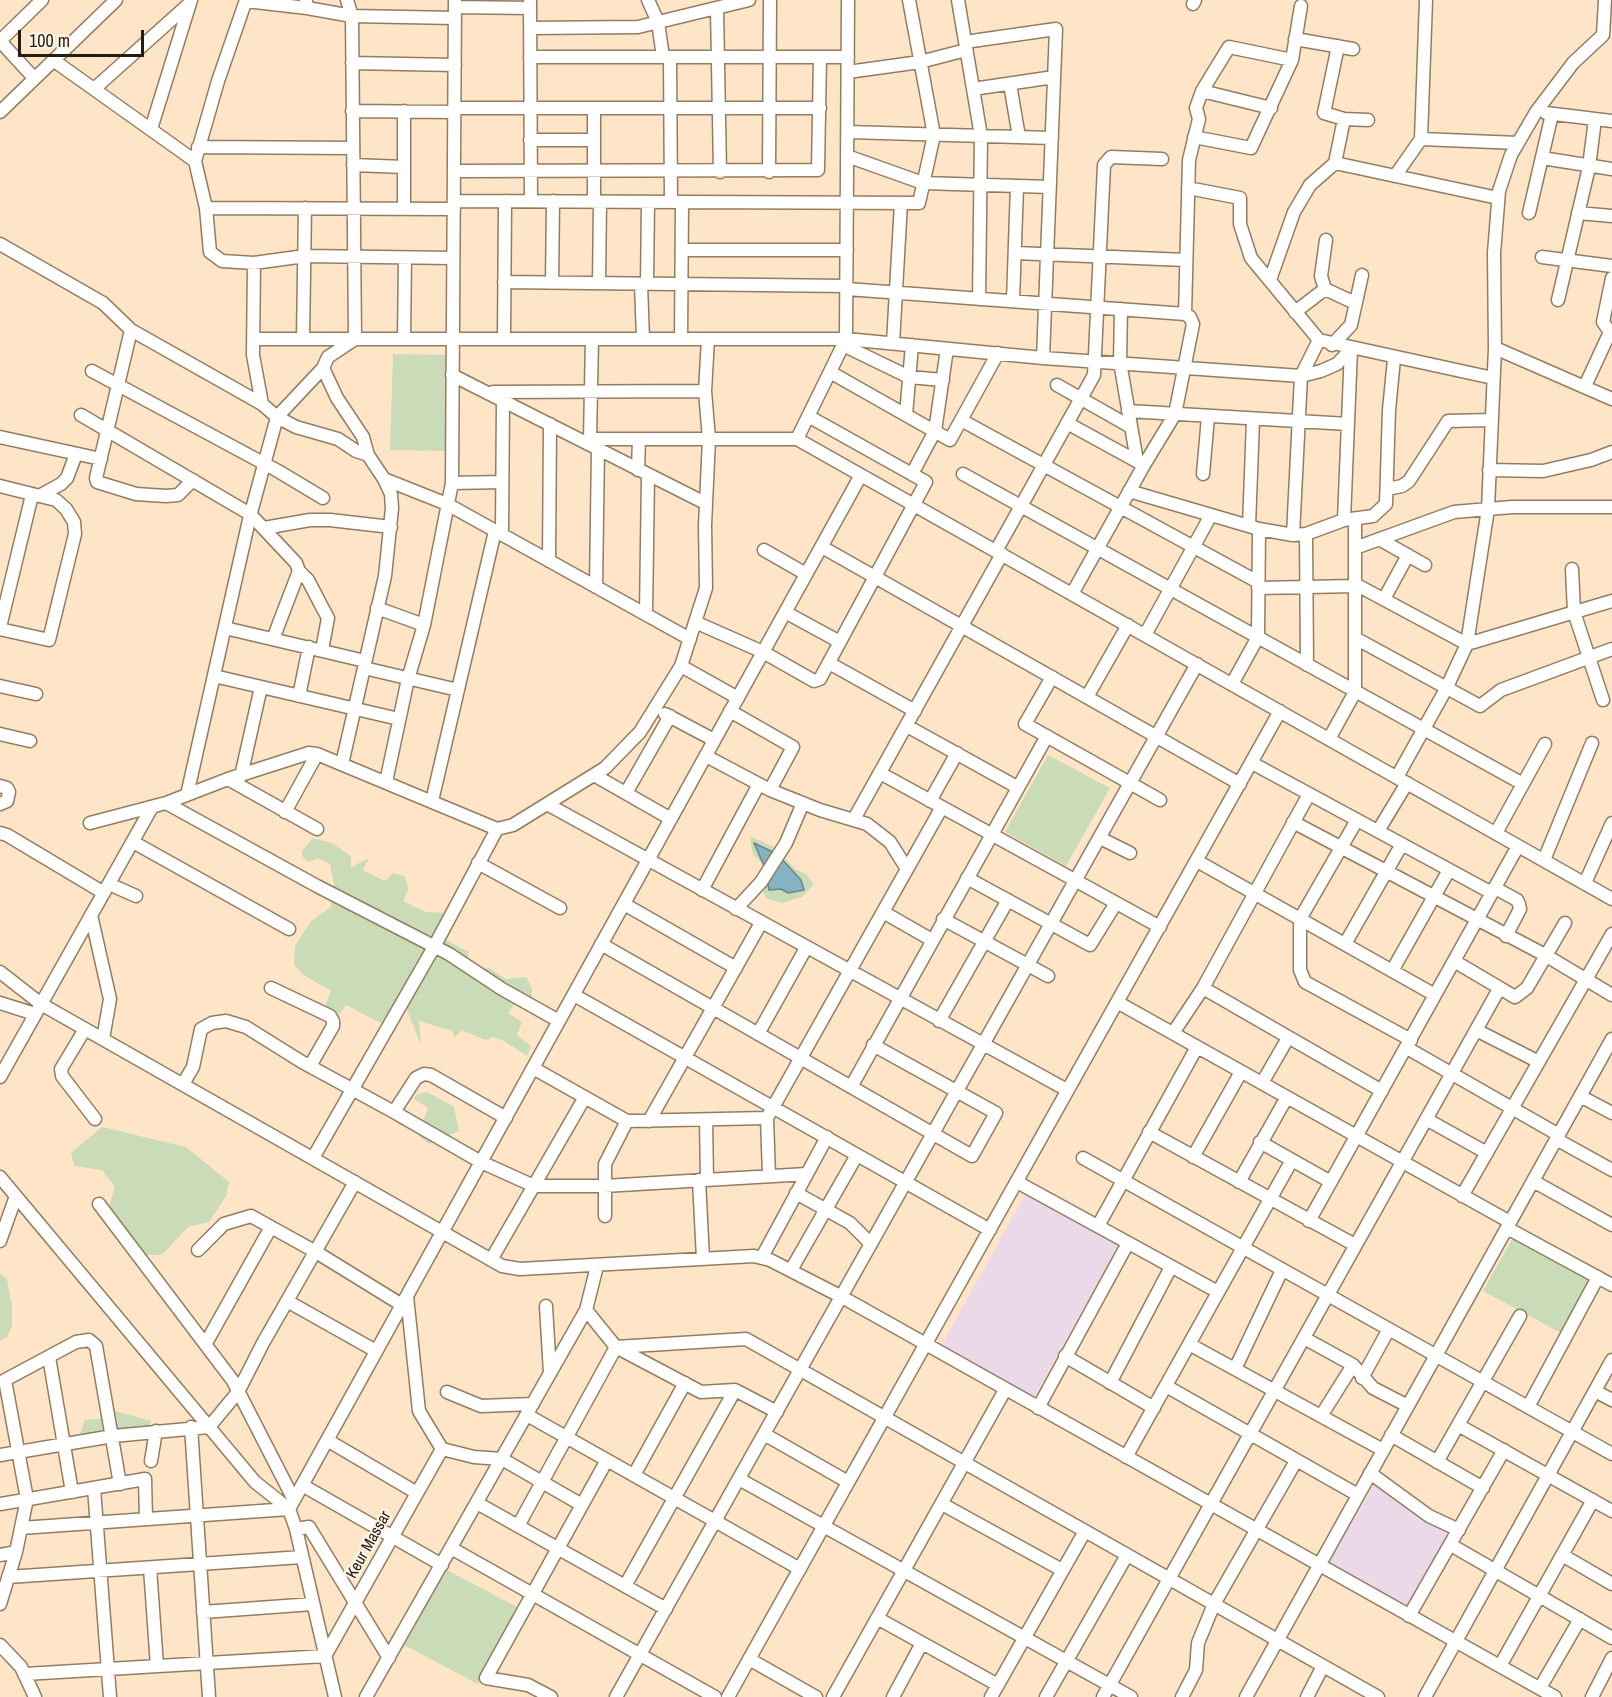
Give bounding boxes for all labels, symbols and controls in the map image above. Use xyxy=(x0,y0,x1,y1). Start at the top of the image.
scale bar xyxy=(21,18,147,56)
text: 100 m xyxy=(29,28,70,53)
street label: Keur Massar xyxy=(343,1508,395,1582)

